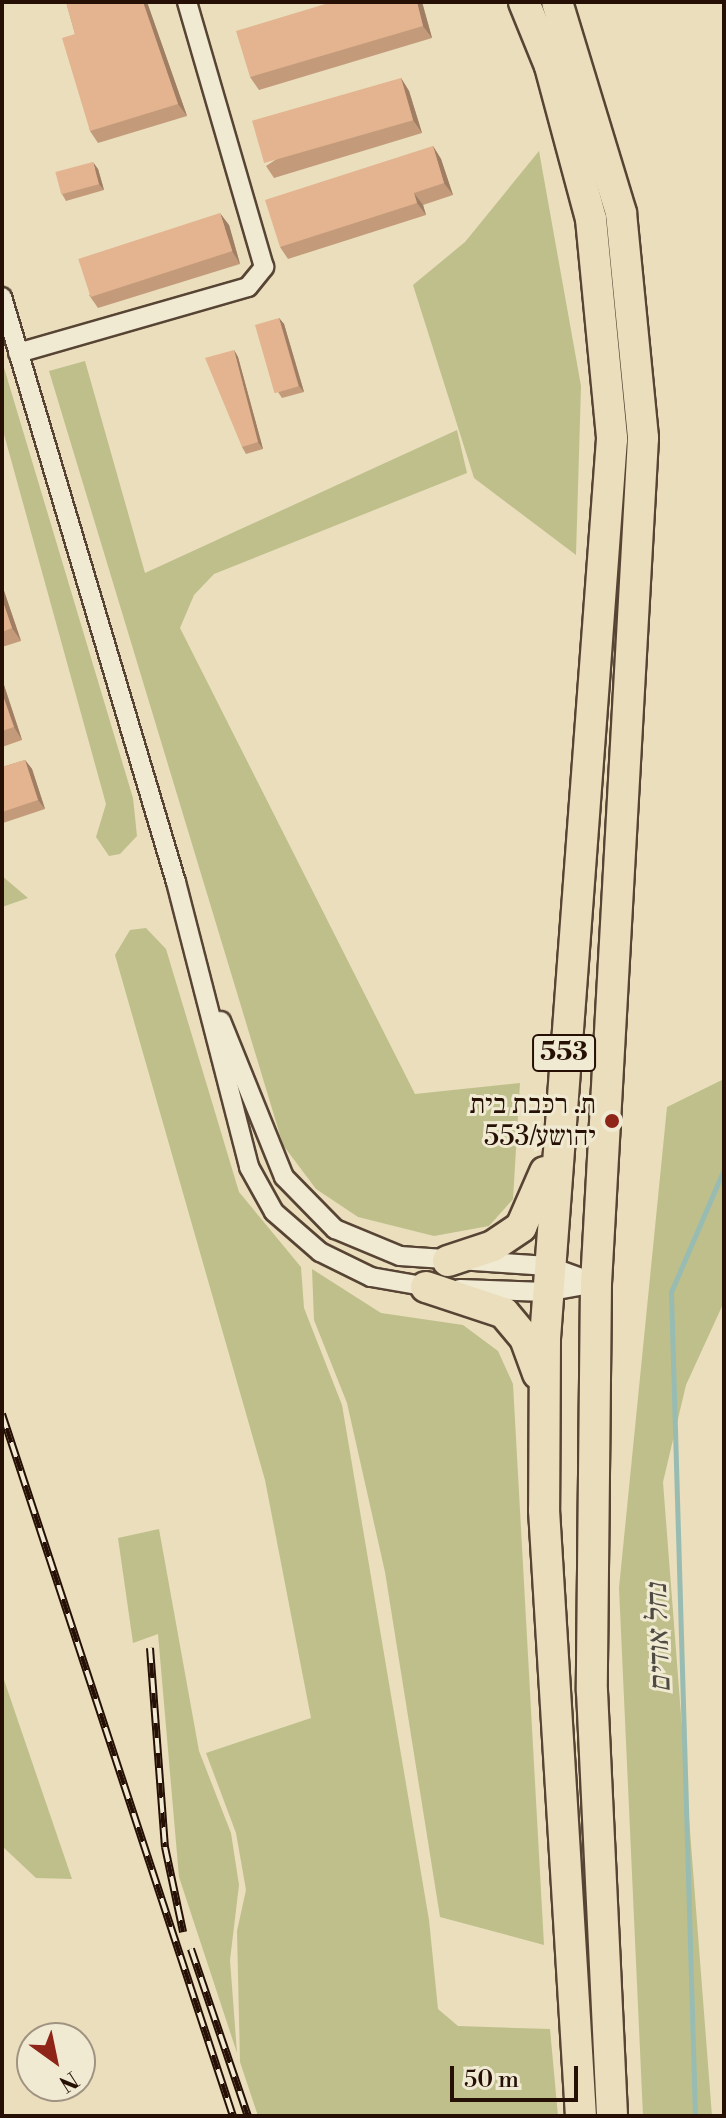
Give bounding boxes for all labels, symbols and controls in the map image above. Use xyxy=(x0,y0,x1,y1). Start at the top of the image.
road number: 553 xyxy=(532,1031,596,1075)
place label: ת. רכבת בית יהושע/553 xyxy=(469,1088,596,1154)
marker: ת. רכבת בית יהושע/553 xyxy=(603,1112,621,1130)
water label: נחל אודים xyxy=(639,1583,679,1693)
north arrow xyxy=(16,2022,96,2102)
scale bar xyxy=(454,2050,582,2100)
text: N xyxy=(54,2065,83,2097)
text: 50 m xyxy=(464,2065,519,2095)

